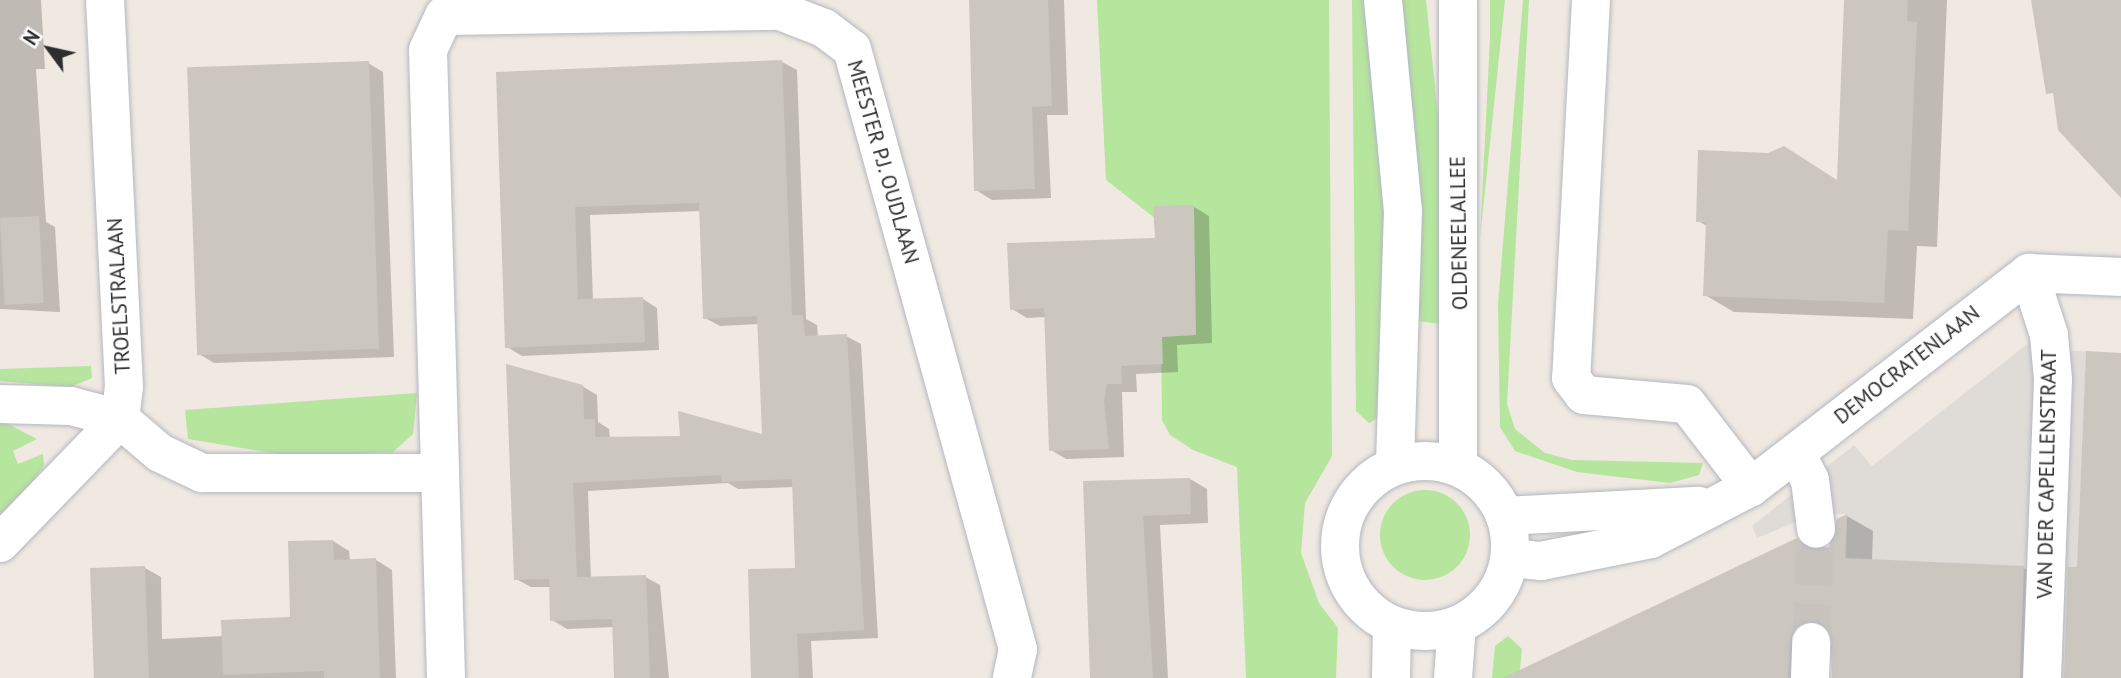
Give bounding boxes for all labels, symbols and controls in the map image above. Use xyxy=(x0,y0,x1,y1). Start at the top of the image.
north arrow xyxy=(14,14,84,84)
text: N xyxy=(18,26,45,49)
street label: MEESTER P.J. OUDLAAN xyxy=(842,56,924,268)
street label: OLDENEELALLEE xyxy=(1445,156,1473,310)
street label: TROELSTRALAAN xyxy=(102,217,136,375)
street label: DEMOCRATENLAAN xyxy=(1829,300,1985,430)
street label: VAN DER CAPELLENSTRAAT xyxy=(2032,349,2062,599)

